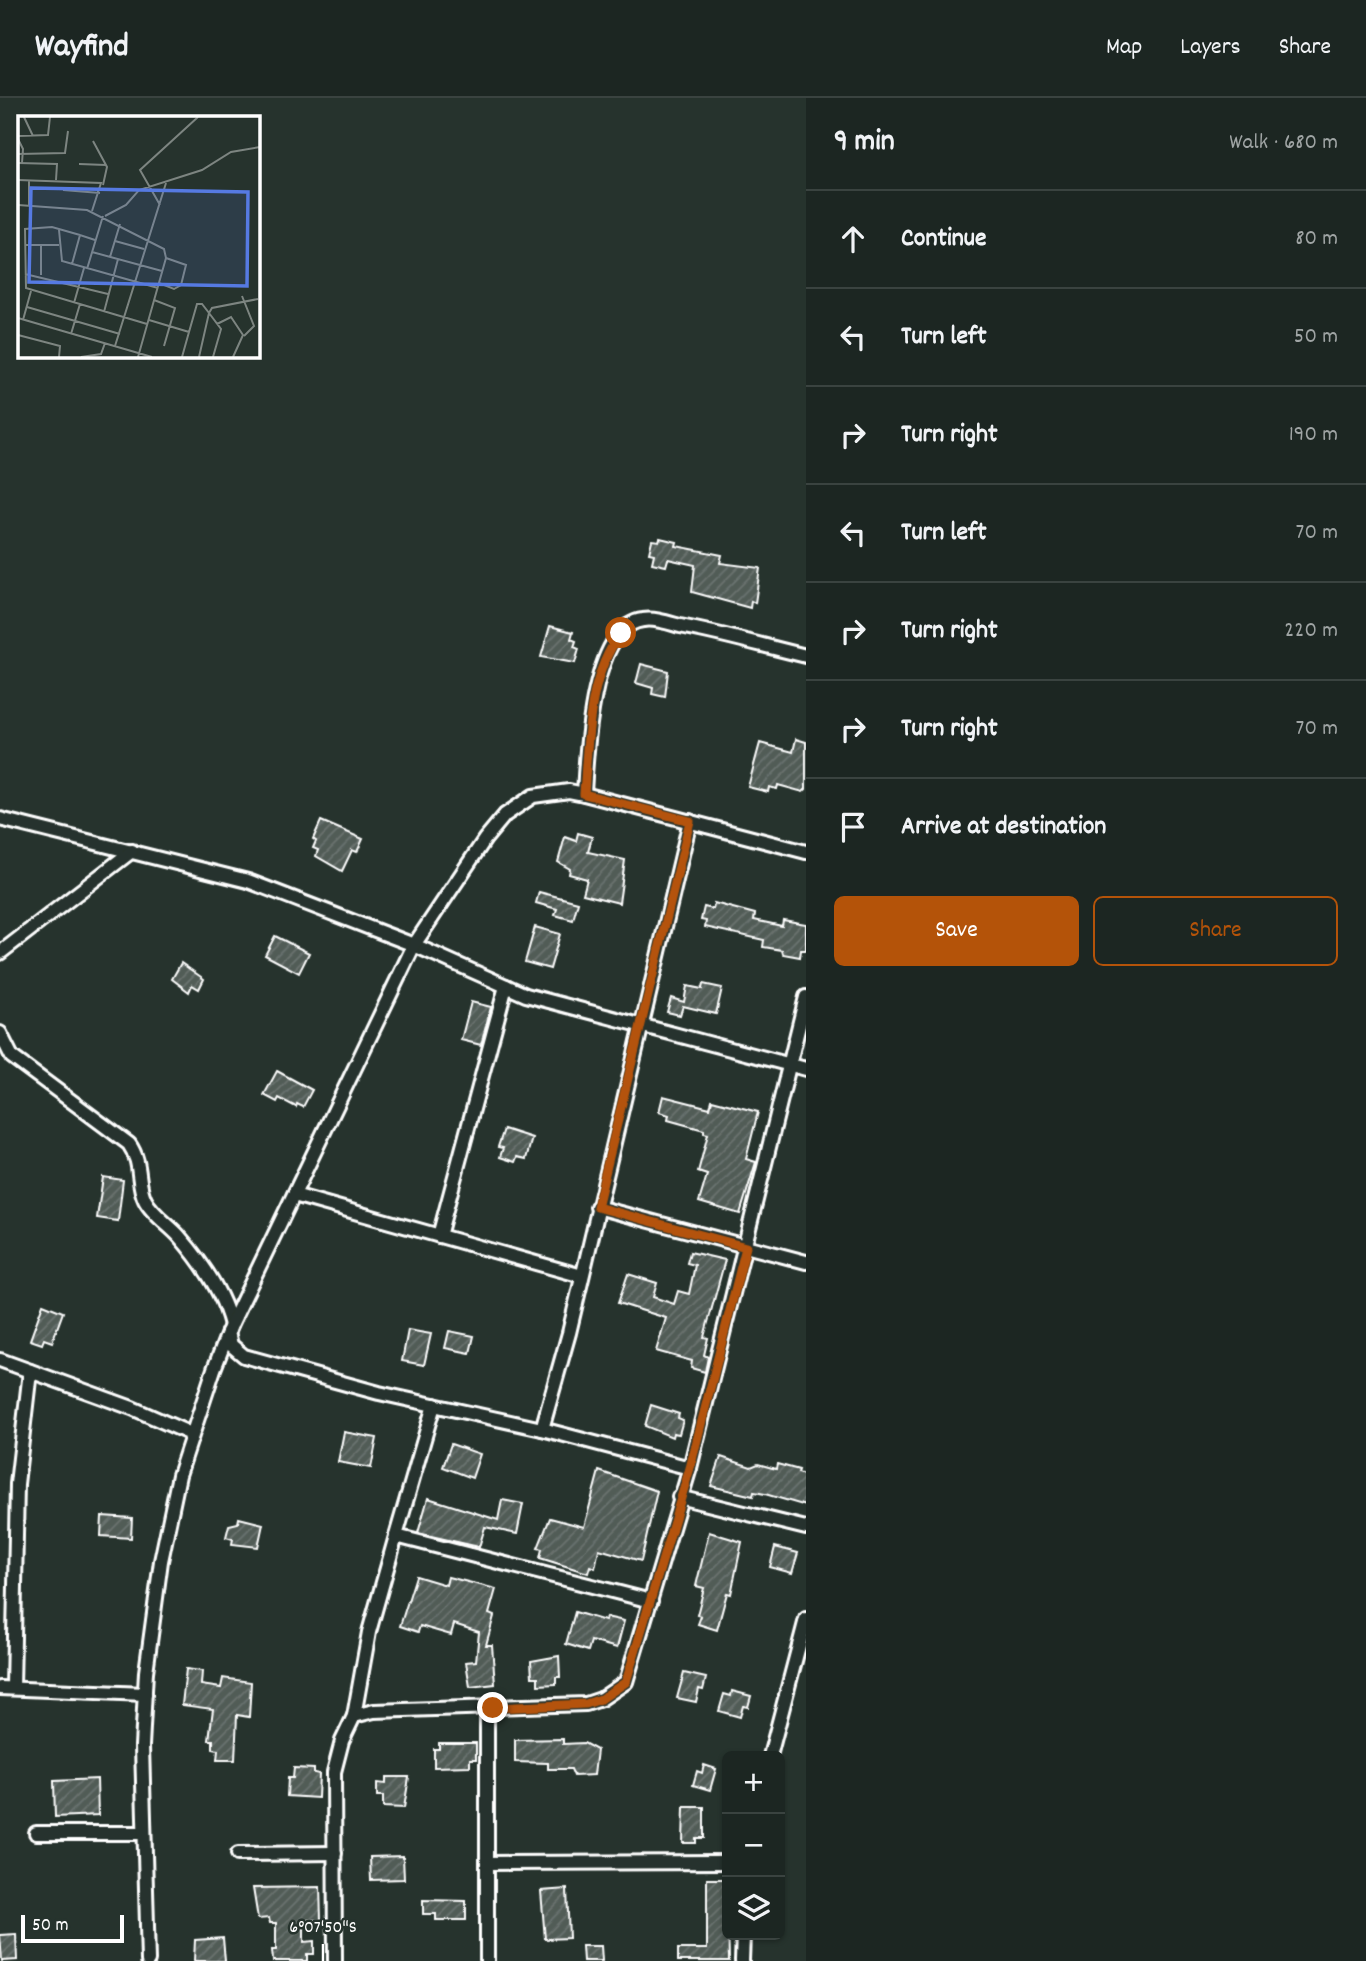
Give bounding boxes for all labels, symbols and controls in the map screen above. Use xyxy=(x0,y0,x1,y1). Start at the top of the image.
text: Wayfind xyxy=(35,25,129,72)
text: Map xyxy=(1106,31,1142,65)
text: Layers xyxy=(1180,31,1241,65)
text: Share xyxy=(1279,31,1331,65)
inset map xyxy=(18,116,259,357)
text: 9 min xyxy=(834,122,895,165)
text: Walk · 680 m xyxy=(1229,127,1338,160)
icon: ahead xyxy=(834,220,872,258)
text: Continue xyxy=(901,221,986,258)
text: 80 m xyxy=(1295,223,1338,256)
icon: left xyxy=(834,318,872,356)
text: Turn left xyxy=(901,319,987,356)
text: 50 m xyxy=(1294,321,1338,354)
icon: right xyxy=(834,416,872,454)
text: Turn right xyxy=(901,417,998,454)
text: 190 m xyxy=(1289,419,1338,452)
icon: left xyxy=(834,514,872,552)
text: Turn left xyxy=(901,515,987,552)
text: 70 m xyxy=(1296,517,1338,550)
icon: right xyxy=(834,612,872,650)
text: Turn right xyxy=(901,613,998,650)
text: 220 m xyxy=(1284,615,1338,648)
route start xyxy=(605,617,636,648)
icon: right xyxy=(834,710,872,748)
text: Turn right xyxy=(901,711,998,748)
text: 70 m xyxy=(1296,713,1338,746)
icon: arrive xyxy=(834,808,872,846)
text: Arrive at destination xyxy=(901,809,1106,846)
button: Save xyxy=(834,896,1079,966)
button: Share xyxy=(1093,896,1338,966)
route end xyxy=(477,1692,508,1723)
map controls xyxy=(722,1751,785,1940)
button: + xyxy=(722,1751,785,1814)
button: − xyxy=(722,1814,785,1877)
button: layers xyxy=(722,1877,785,1940)
scale bar xyxy=(21,1912,124,1944)
text: 50 m xyxy=(32,1913,69,1940)
text: 6°07'50"S xyxy=(289,1916,357,1941)

